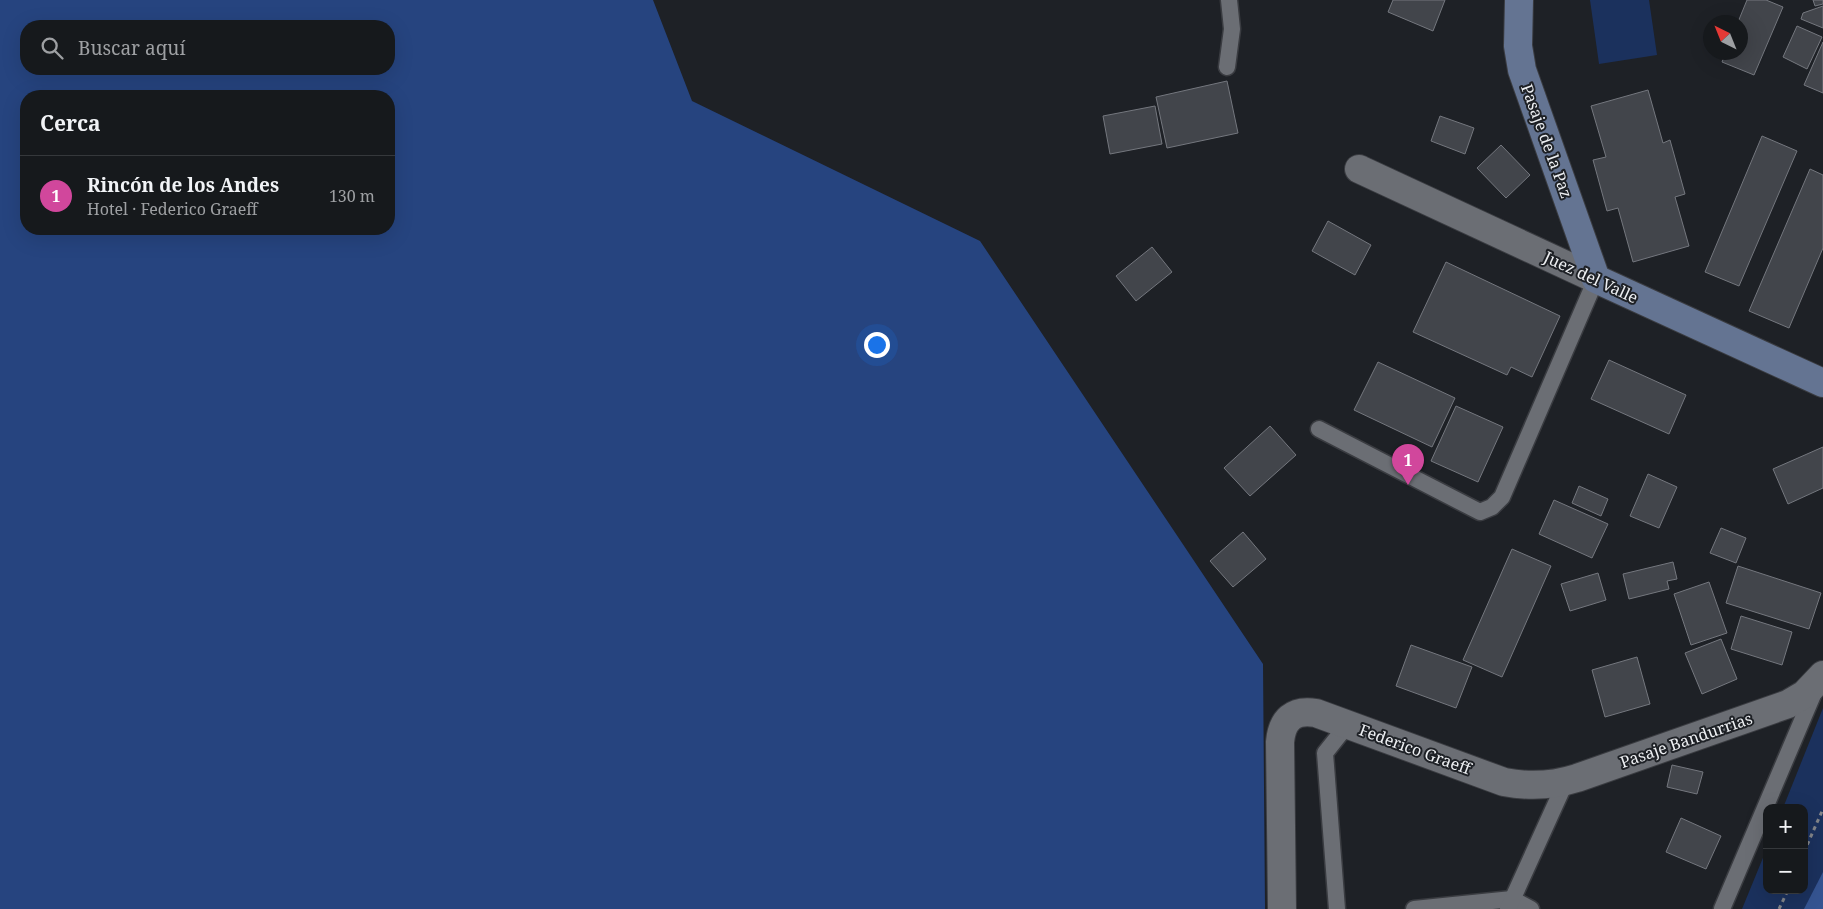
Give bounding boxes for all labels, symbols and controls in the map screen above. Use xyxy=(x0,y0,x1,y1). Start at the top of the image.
north arrow xyxy=(1703,15,1748,60)
search box xyxy=(20,20,395,75)
icon: search xyxy=(38,34,66,62)
text: Buscar aquí xyxy=(78,35,186,61)
street label: Pasaje de la Paz xyxy=(1516,81,1578,201)
text: Cerca xyxy=(40,109,101,137)
text: Rincón de los Andes xyxy=(87,172,279,198)
text: 1 xyxy=(51,185,61,207)
text: 130 m xyxy=(329,185,375,207)
text: Hotel · Federico Graeff xyxy=(87,198,258,220)
street label: Juez del Valle xyxy=(1539,245,1642,308)
your location xyxy=(864,332,890,358)
pin: 1 xyxy=(1392,444,1424,485)
street label: Pasaje Bandurrias xyxy=(1617,707,1755,773)
street label: Federico Graeff xyxy=(1356,719,1475,780)
map controls xyxy=(1763,804,1808,894)
button: + xyxy=(1763,804,1808,849)
button: − xyxy=(1763,849,1808,894)

